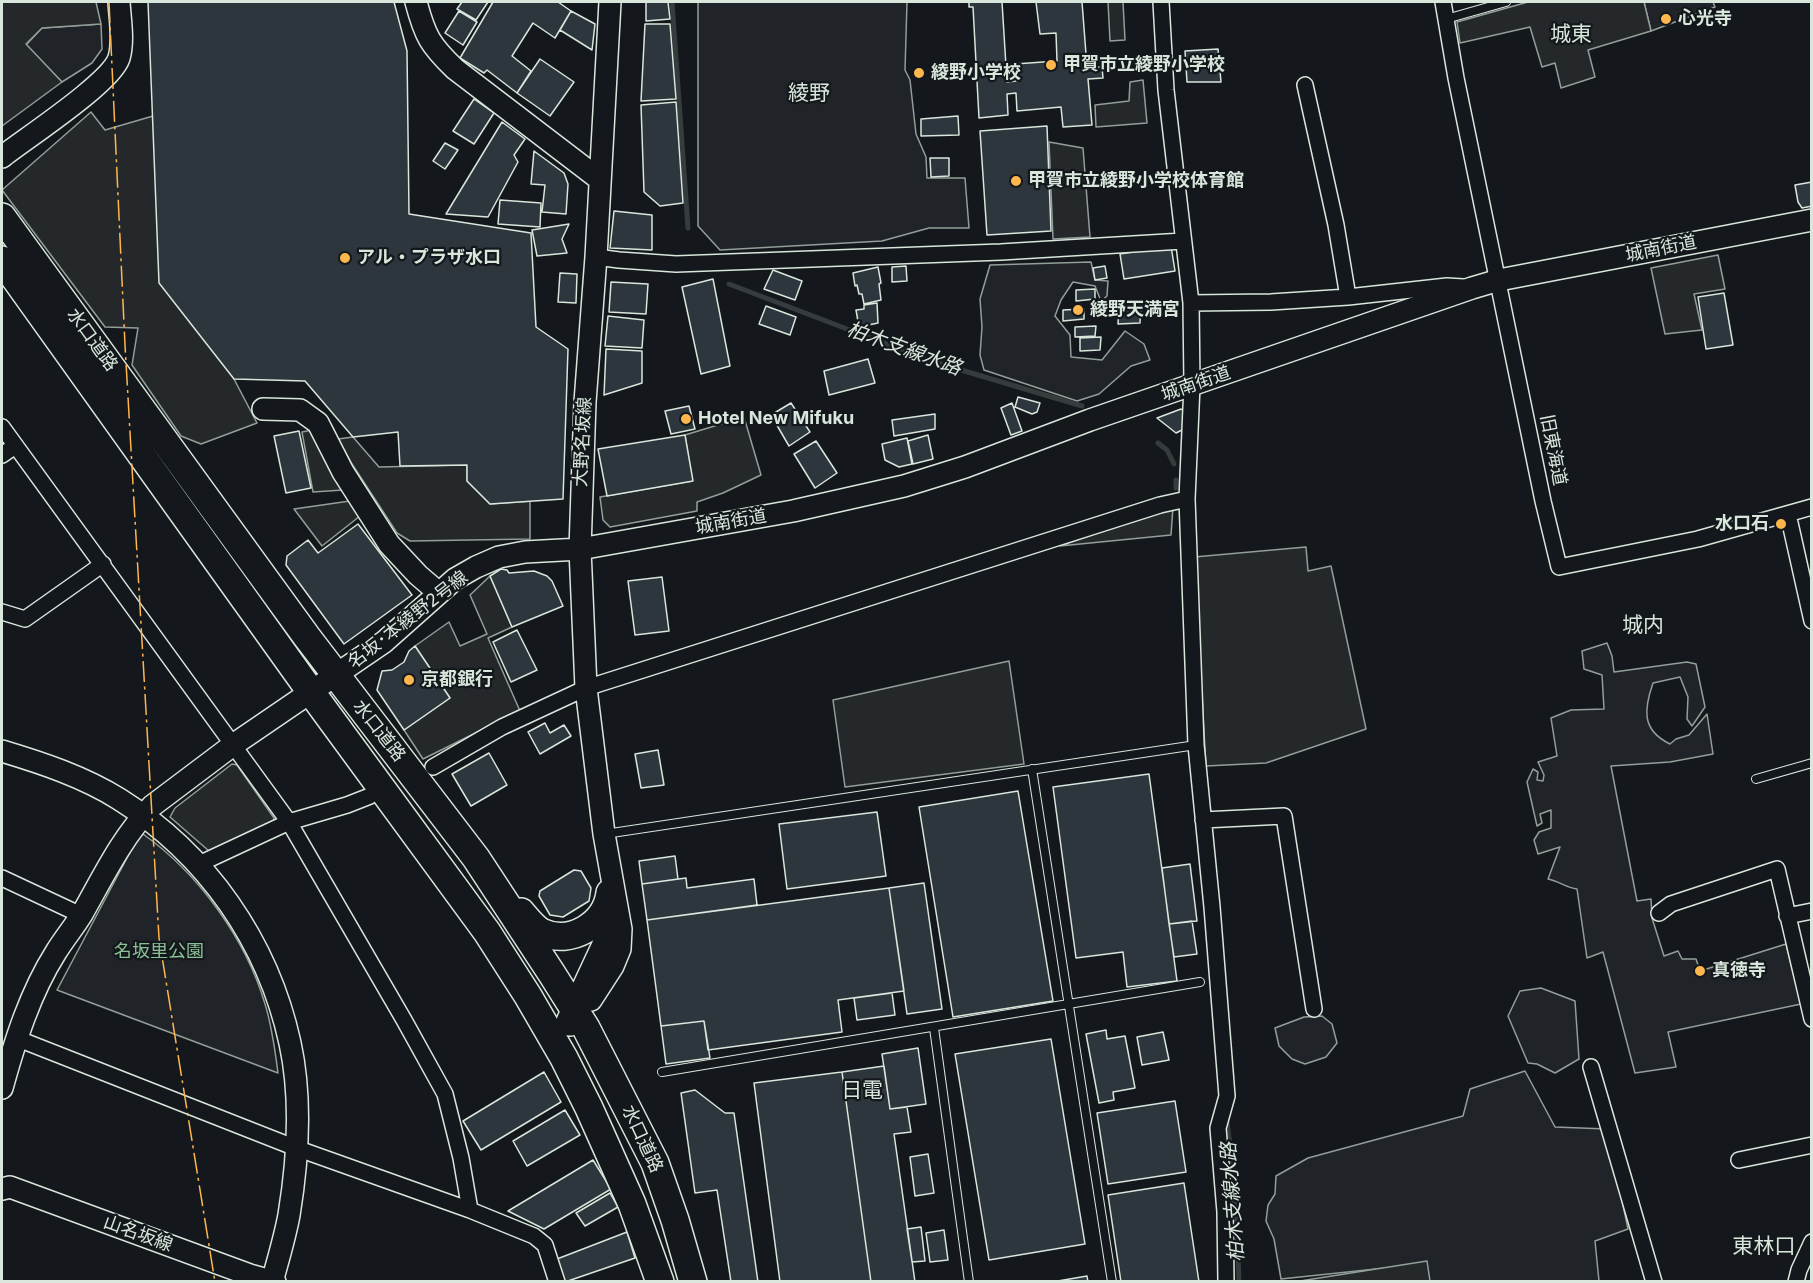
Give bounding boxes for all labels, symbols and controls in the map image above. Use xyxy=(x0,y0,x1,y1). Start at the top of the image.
place label: 心光寺 xyxy=(1678,8,1732,30)
marker: 心光寺 xyxy=(1659,12,1673,26)
district label: 城東 xyxy=(1550,22,1592,48)
place label: 甲賀市立綾野小学校 xyxy=(1063,54,1225,76)
marker: 甲賀市立綾野小学校 xyxy=(1044,58,1058,72)
place label: 綾野小学校 xyxy=(931,62,1021,84)
marker: 綾野小学校 xyxy=(912,66,926,80)
district label: 綾野 xyxy=(788,81,830,107)
place label: 甲賀市立綾野小学校体育館 xyxy=(1028,170,1244,192)
marker: 甲賀市立綾野小学校体育館 xyxy=(1009,174,1023,188)
street label: 城南街道 xyxy=(1624,232,1698,266)
place label: アル・プラザ水口 xyxy=(357,247,501,269)
marker: アル・プラザ水口 xyxy=(338,251,352,265)
place label: 綾野天満宮 xyxy=(1090,299,1180,321)
marker: 綾野天満宮 xyxy=(1071,303,1085,317)
street label: 水口道路 xyxy=(62,305,122,375)
water label: 柏木支線水路 xyxy=(844,317,964,381)
street label: 城南街道 xyxy=(1158,362,1234,406)
street label: 大野名坂線 xyxy=(570,396,596,488)
place label: Hotel New Mifuku xyxy=(698,408,854,430)
marker: Hotel New Mifuku xyxy=(679,412,693,426)
street label: 旧東海道 xyxy=(1536,413,1570,487)
street label: 城南街道 xyxy=(694,505,768,539)
place label: 水口石 xyxy=(1715,513,1769,535)
marker: 水口石 xyxy=(1774,517,1788,531)
street label: 名坂･本綾野2号線 xyxy=(344,567,472,673)
district label: 城内 xyxy=(1622,613,1664,639)
place label: 京都銀行 xyxy=(421,669,493,691)
marker: 京都銀行 xyxy=(402,673,416,687)
street label: 水口道路 xyxy=(348,696,410,766)
park label: 名坂里公園 xyxy=(114,941,204,963)
place label: 真徳寺 xyxy=(1712,960,1766,982)
marker: 真徳寺 xyxy=(1693,964,1707,978)
district label: 日電 xyxy=(841,1078,883,1104)
street label: 水口道路 xyxy=(617,1102,667,1176)
water label: 柏木支線水路 xyxy=(1217,1141,1249,1263)
street label: 山名坂線 xyxy=(100,1212,176,1256)
district label: 東林口 xyxy=(1733,1234,1795,1260)

